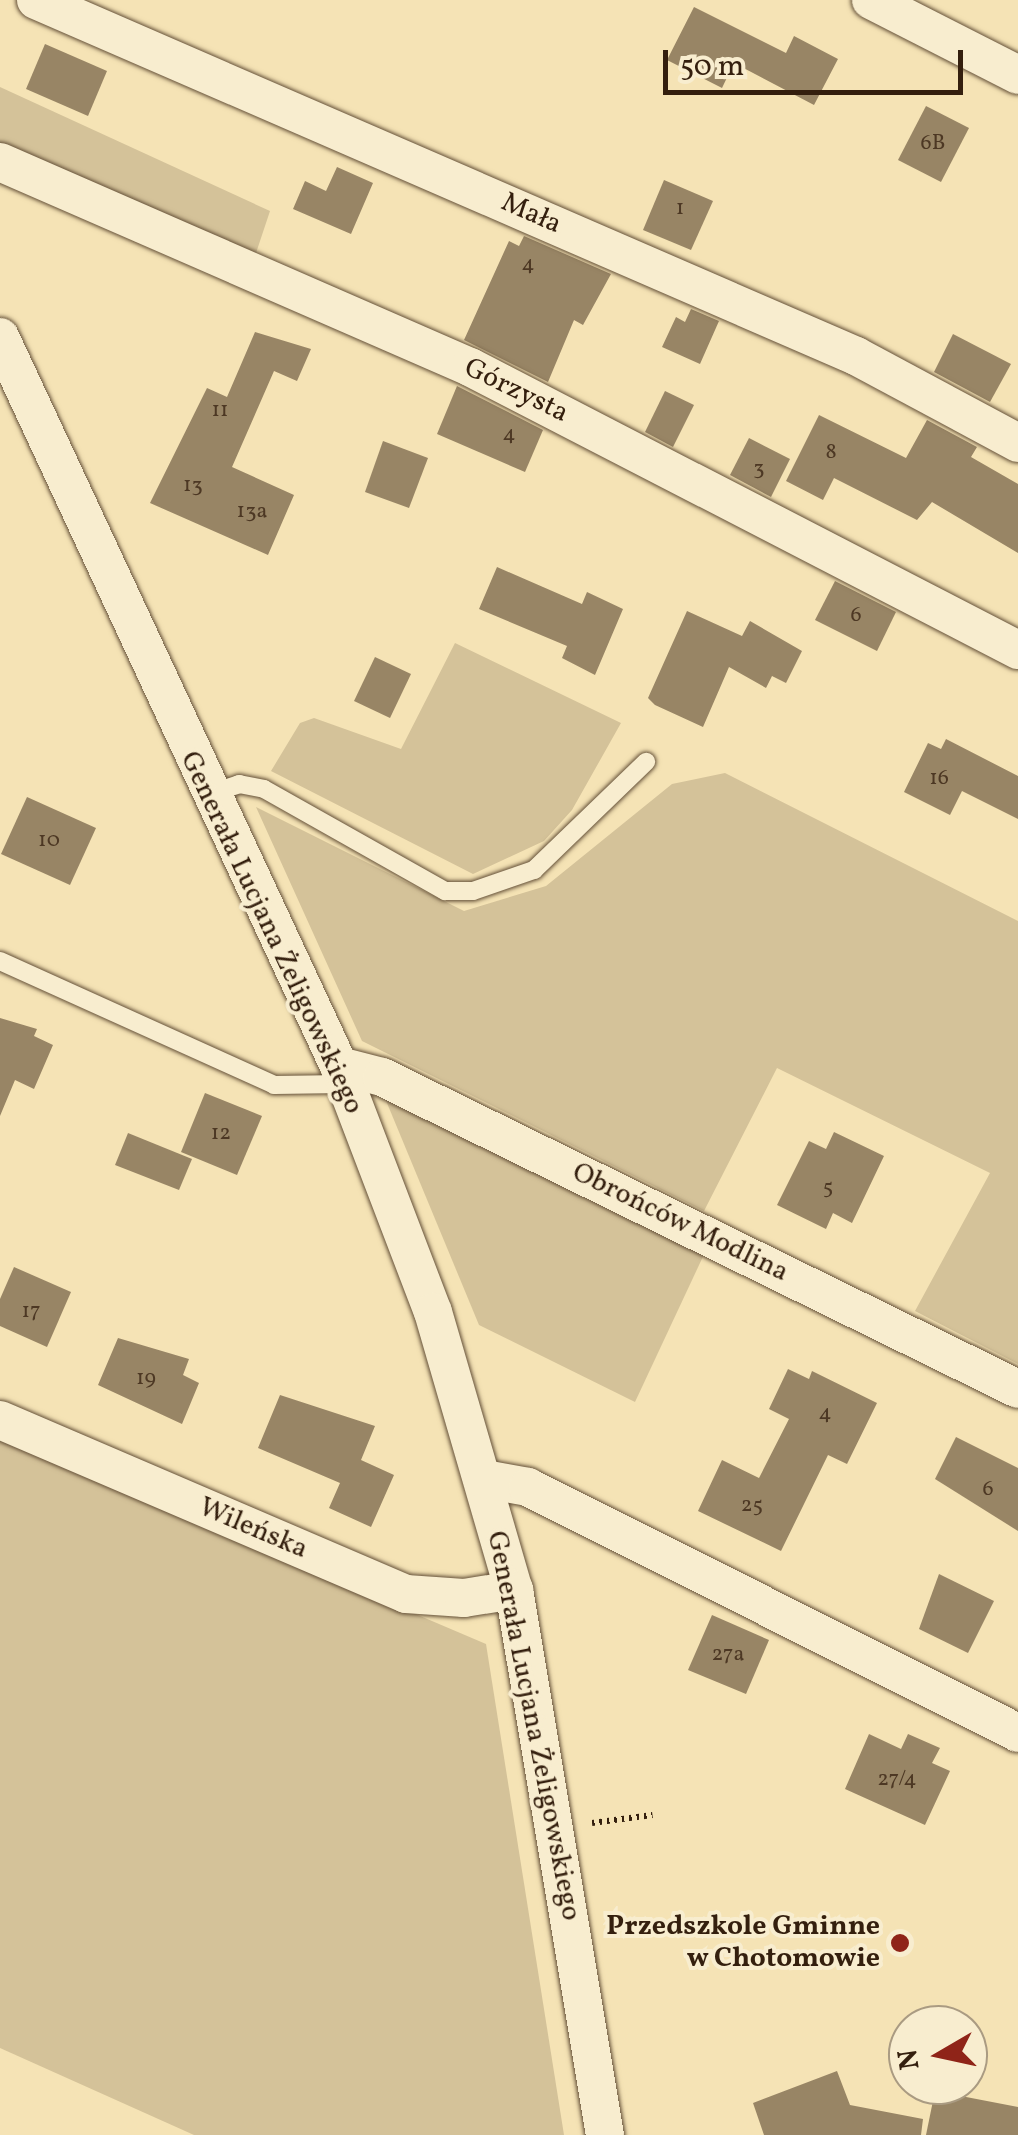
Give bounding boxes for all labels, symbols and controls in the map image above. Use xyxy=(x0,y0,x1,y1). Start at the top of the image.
scale bar xyxy=(668,30,968,92)
text: 50 m xyxy=(680,46,744,88)
house number: 6B xyxy=(921,131,945,157)
street label: Mała xyxy=(496,186,566,242)
house number: 1 xyxy=(676,196,684,222)
house number: 4 xyxy=(521,252,535,278)
street label: Górzysta xyxy=(458,351,574,431)
house number: 11 xyxy=(211,398,229,424)
house number: 4 xyxy=(502,422,516,448)
house number: 8 xyxy=(825,440,837,466)
house number: 3 xyxy=(753,456,765,482)
house number: 13 xyxy=(183,473,203,499)
house number: 13a xyxy=(237,499,267,525)
house number: 6 xyxy=(850,603,862,629)
street label: Generała Lucjana Żeligowskiego xyxy=(172,746,370,1120)
house number: 16 xyxy=(929,766,949,792)
house number: 10 xyxy=(38,828,60,854)
house number: 12 xyxy=(211,1121,231,1147)
street label: Obrońców Modlina xyxy=(566,1156,794,1290)
house number: 5 xyxy=(823,1175,833,1201)
house number: 17 xyxy=(21,1299,41,1325)
house number: 19 xyxy=(136,1366,156,1392)
house number: 4 xyxy=(818,1401,832,1427)
house number: 6 xyxy=(982,1477,994,1503)
street label: Wileńska xyxy=(193,1491,313,1567)
house number: 25 xyxy=(741,1493,763,1519)
street label: Generała Lucjana Żeligowskiego xyxy=(479,1528,587,1924)
house number: 27a xyxy=(712,1642,744,1668)
house number: 27/4 xyxy=(877,1767,917,1793)
place label: Przedszkole Gminne w Chotomowie xyxy=(606,1910,880,1976)
marker: Przedszkole Gminne w Chotomowie xyxy=(889,1932,911,1954)
north arrow xyxy=(888,2005,988,2105)
text: N xyxy=(889,2046,931,2073)

